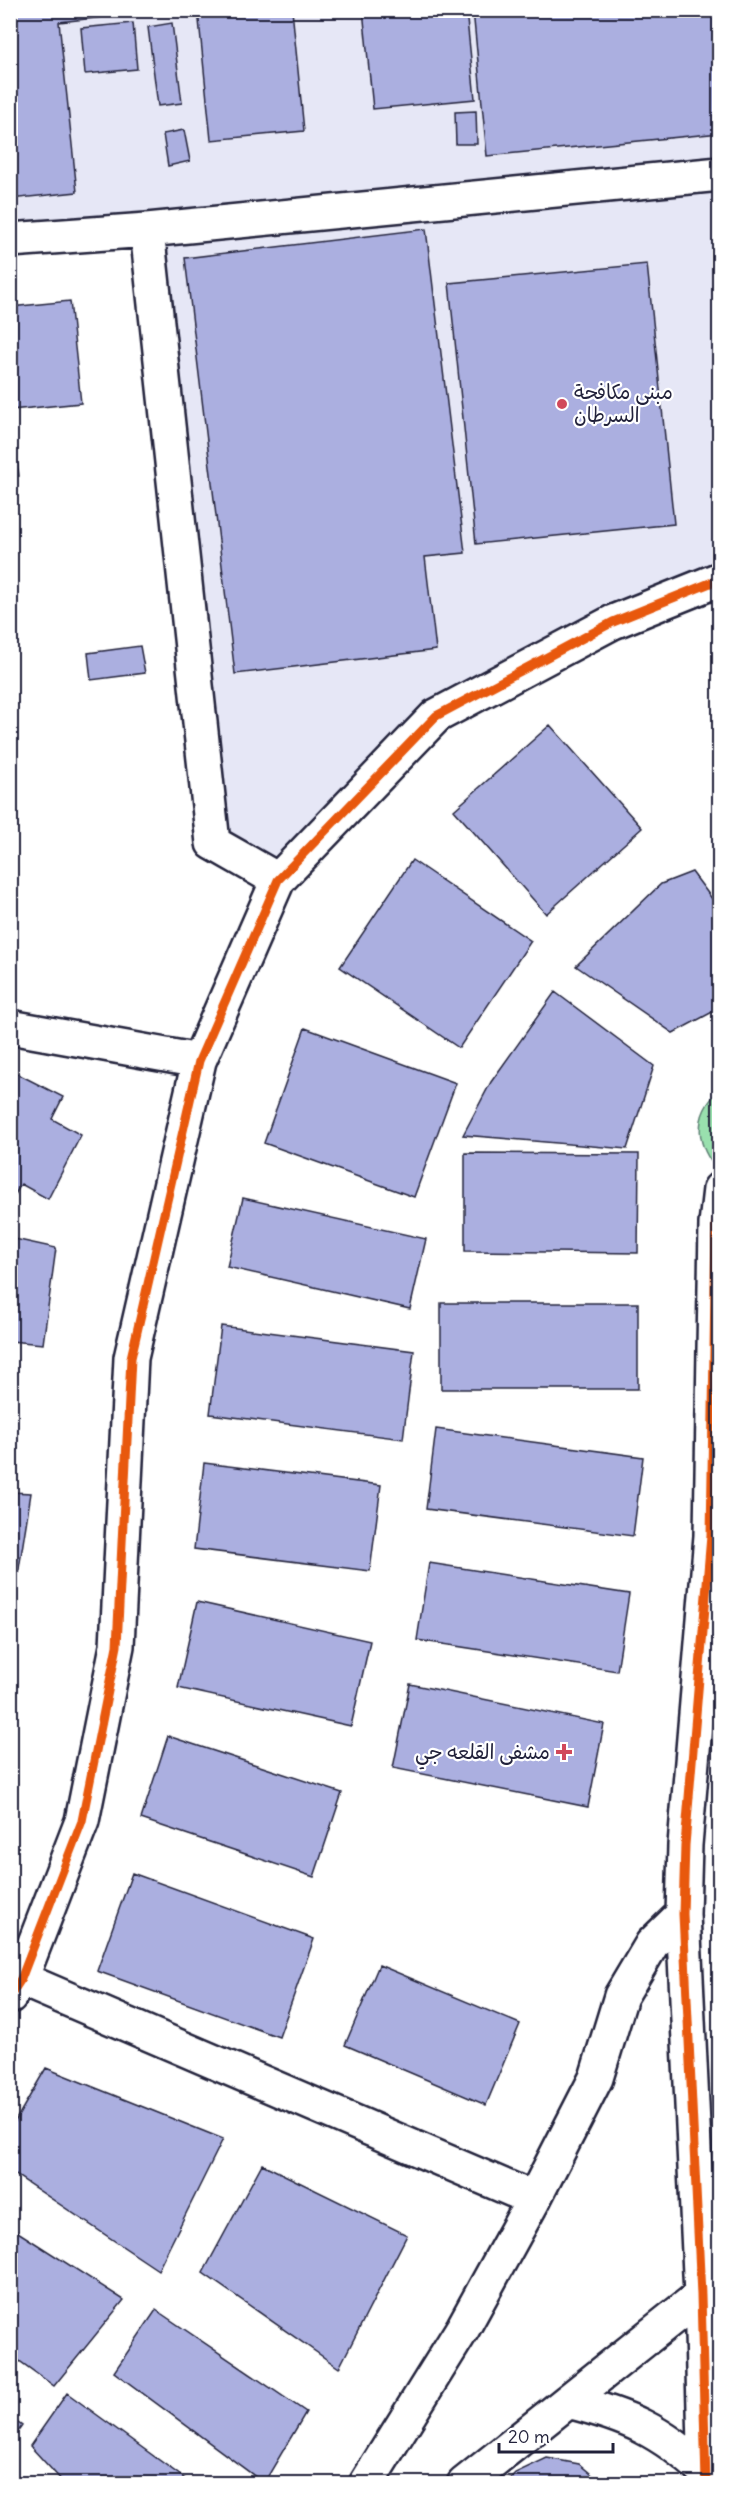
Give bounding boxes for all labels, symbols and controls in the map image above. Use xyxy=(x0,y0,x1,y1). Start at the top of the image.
place label: مبنى مكافحة السرطان xyxy=(574,379,673,427)
marker: مبنى مكافحة السرطان xyxy=(555,397,569,411)
place label: مشفى القلعه جي xyxy=(415,1739,550,1770)
marker: مشفى القلعه جي xyxy=(555,1743,573,1761)
scale bar xyxy=(499,2416,613,2454)
text: 20 m xyxy=(508,2425,550,2448)

